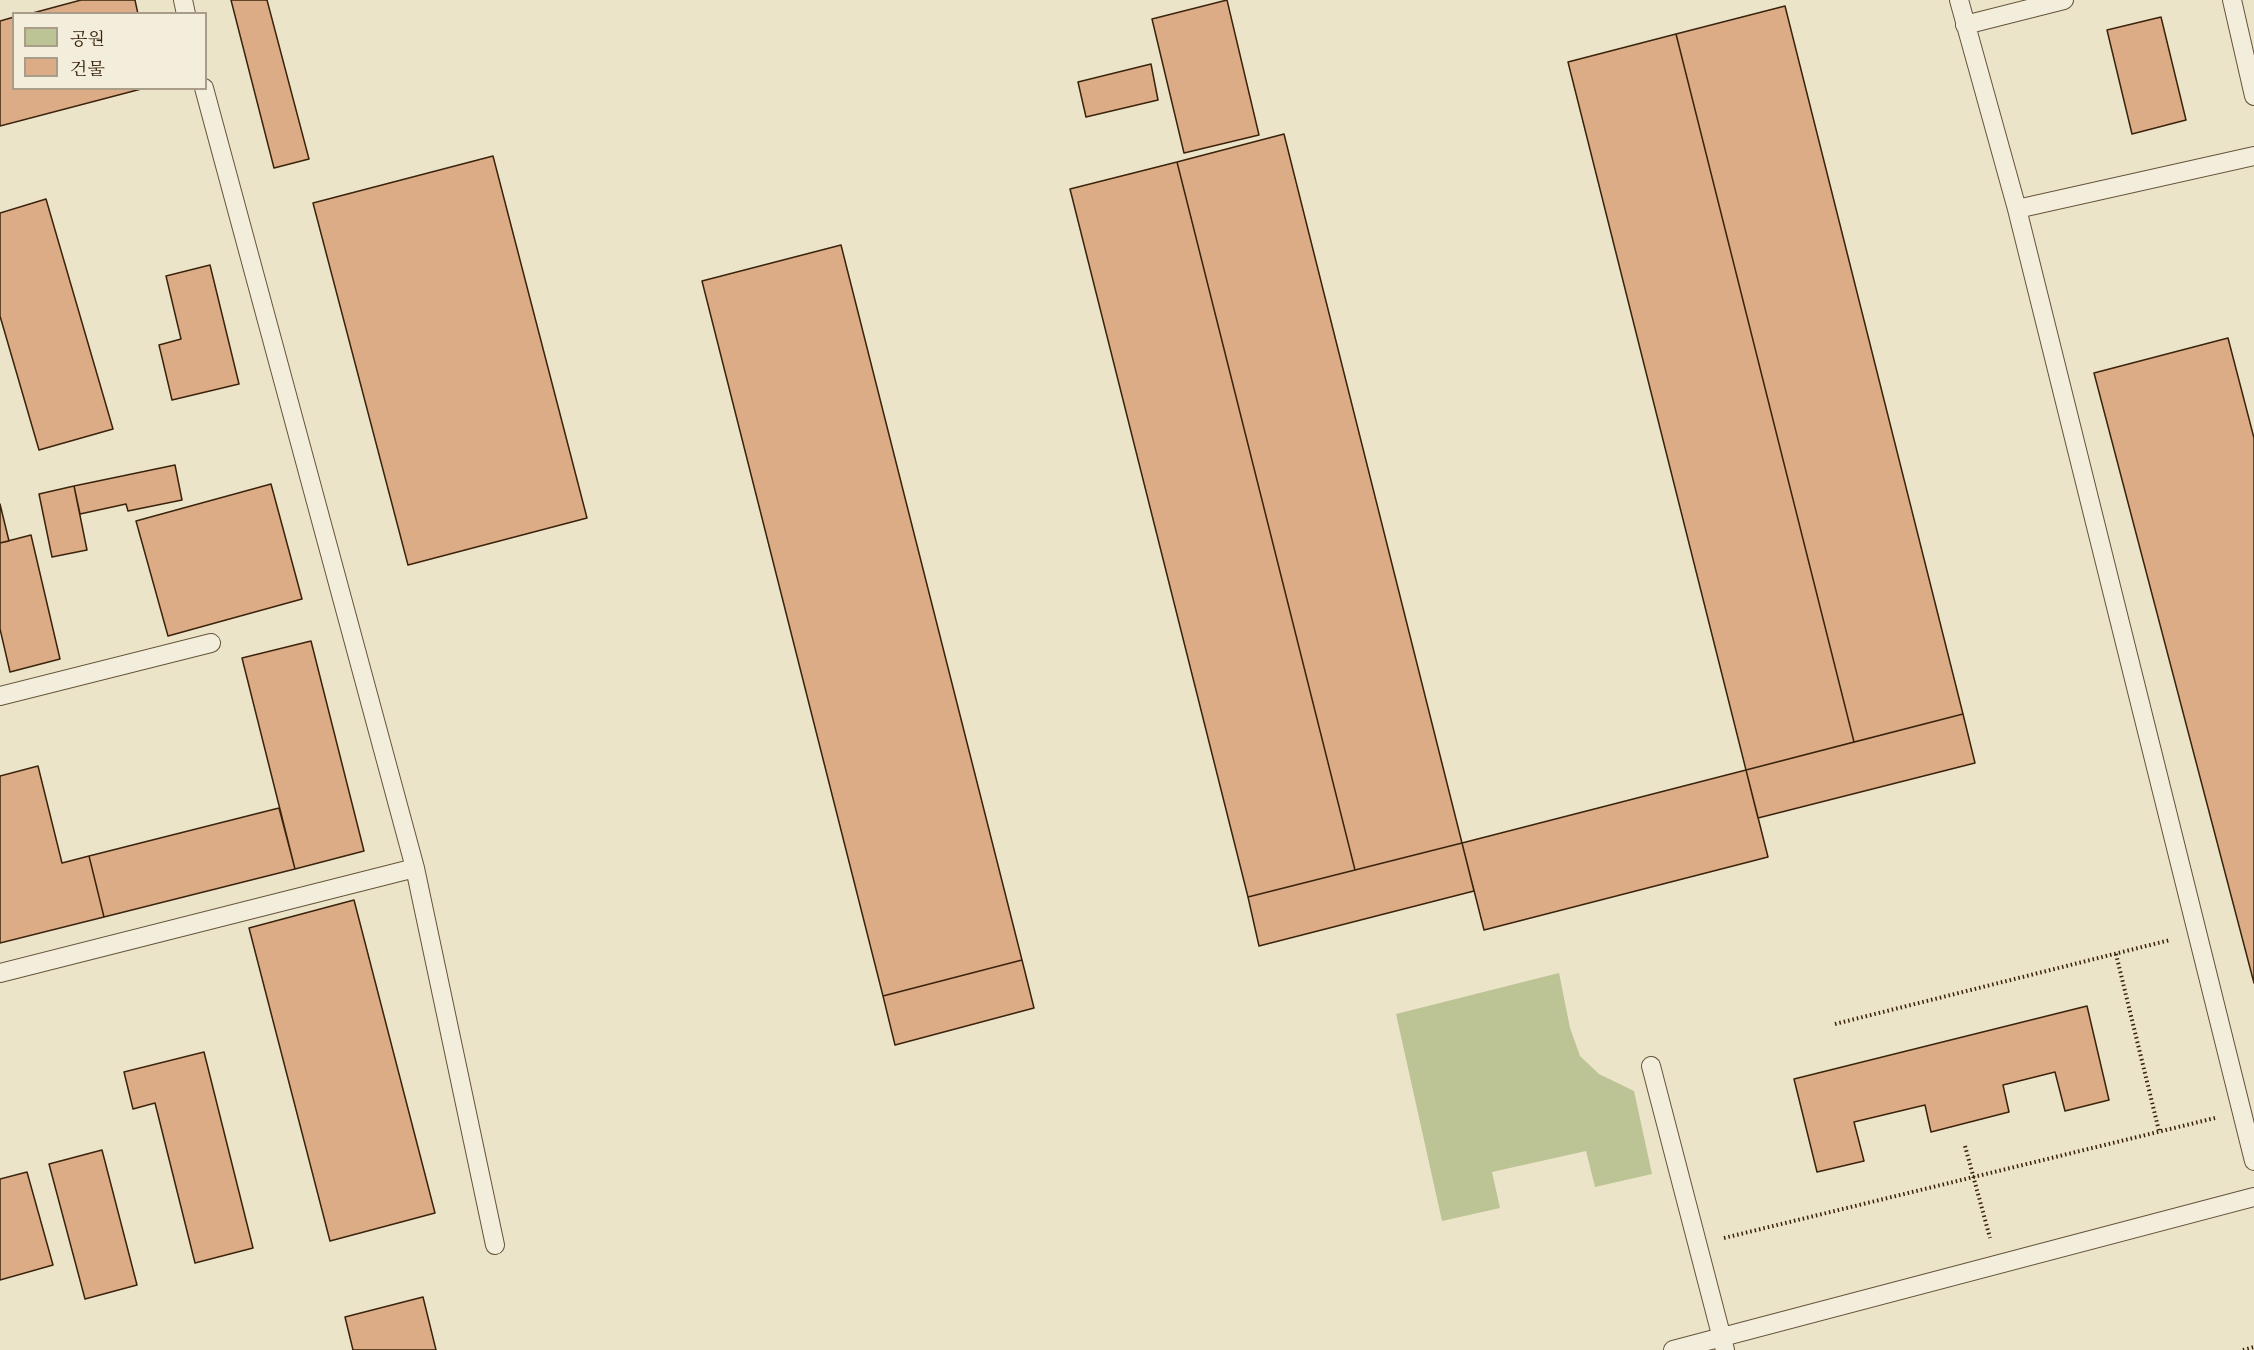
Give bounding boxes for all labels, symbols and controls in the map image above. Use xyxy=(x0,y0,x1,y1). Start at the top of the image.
legend xyxy=(12,12,207,90)
text: 공원 xyxy=(70,31,105,49)
text: 건물 xyxy=(70,61,105,79)

